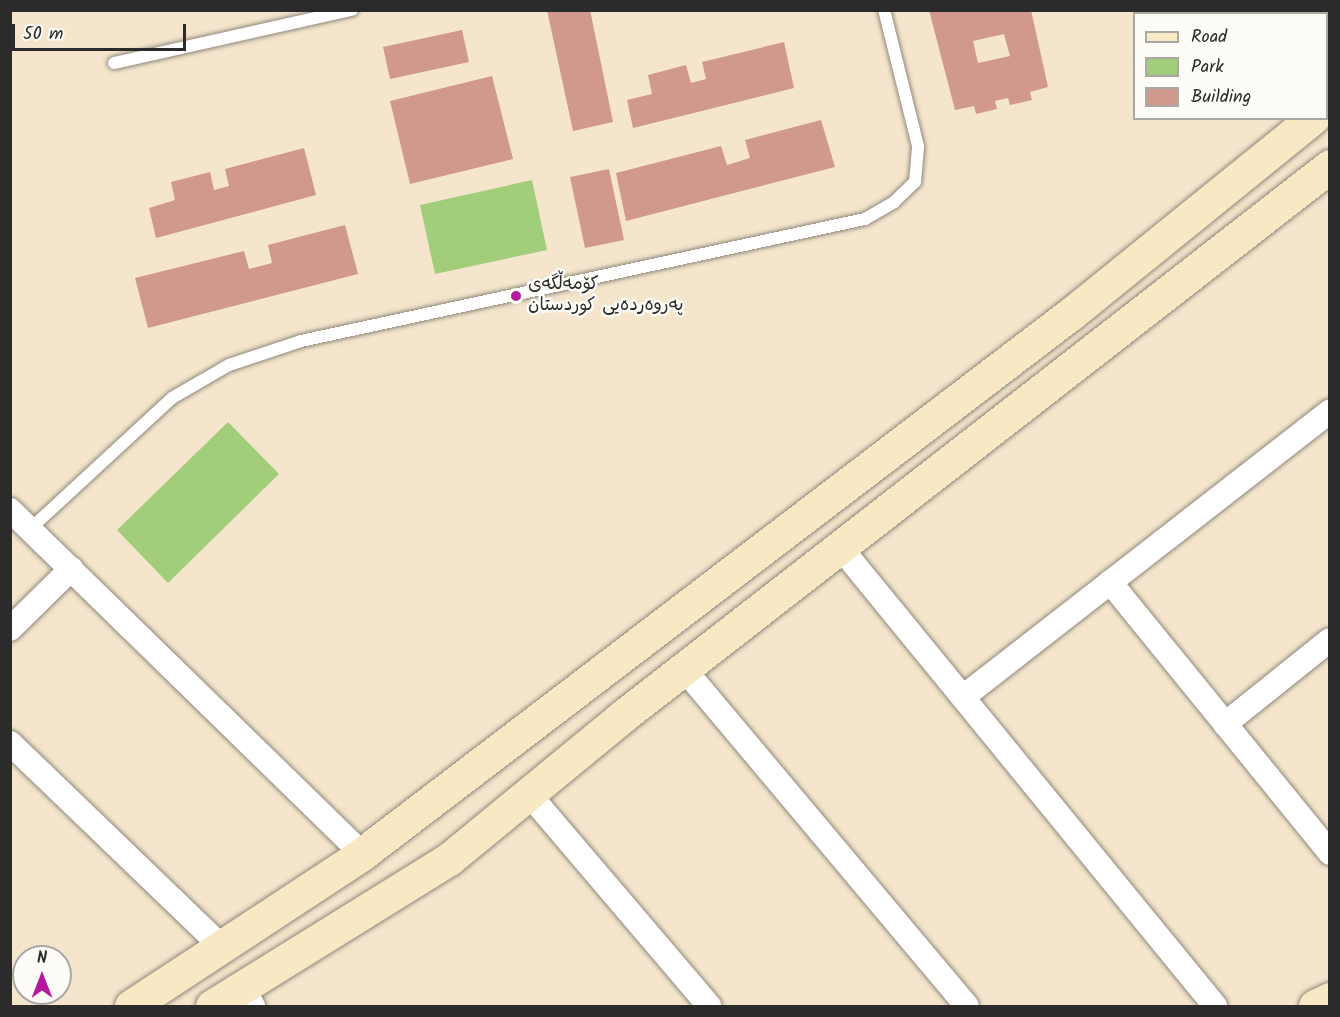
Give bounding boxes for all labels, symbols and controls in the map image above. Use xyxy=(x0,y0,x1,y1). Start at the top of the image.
scale bar xyxy=(15,12,189,50)
legend xyxy=(1133,12,1328,120)
text: 50 m xyxy=(23,20,63,49)
text: Road xyxy=(1191,23,1227,52)
text: Park xyxy=(1191,53,1224,82)
text: Building xyxy=(1191,83,1251,112)
place label: كۆمەڵگەی پەروەردەیی كوردستان xyxy=(528,275,684,318)
marker: كۆمەڵگەی پەروەردەیی كوردستان xyxy=(509,289,523,303)
north arrow xyxy=(12,945,72,1005)
text: N xyxy=(37,946,47,971)

